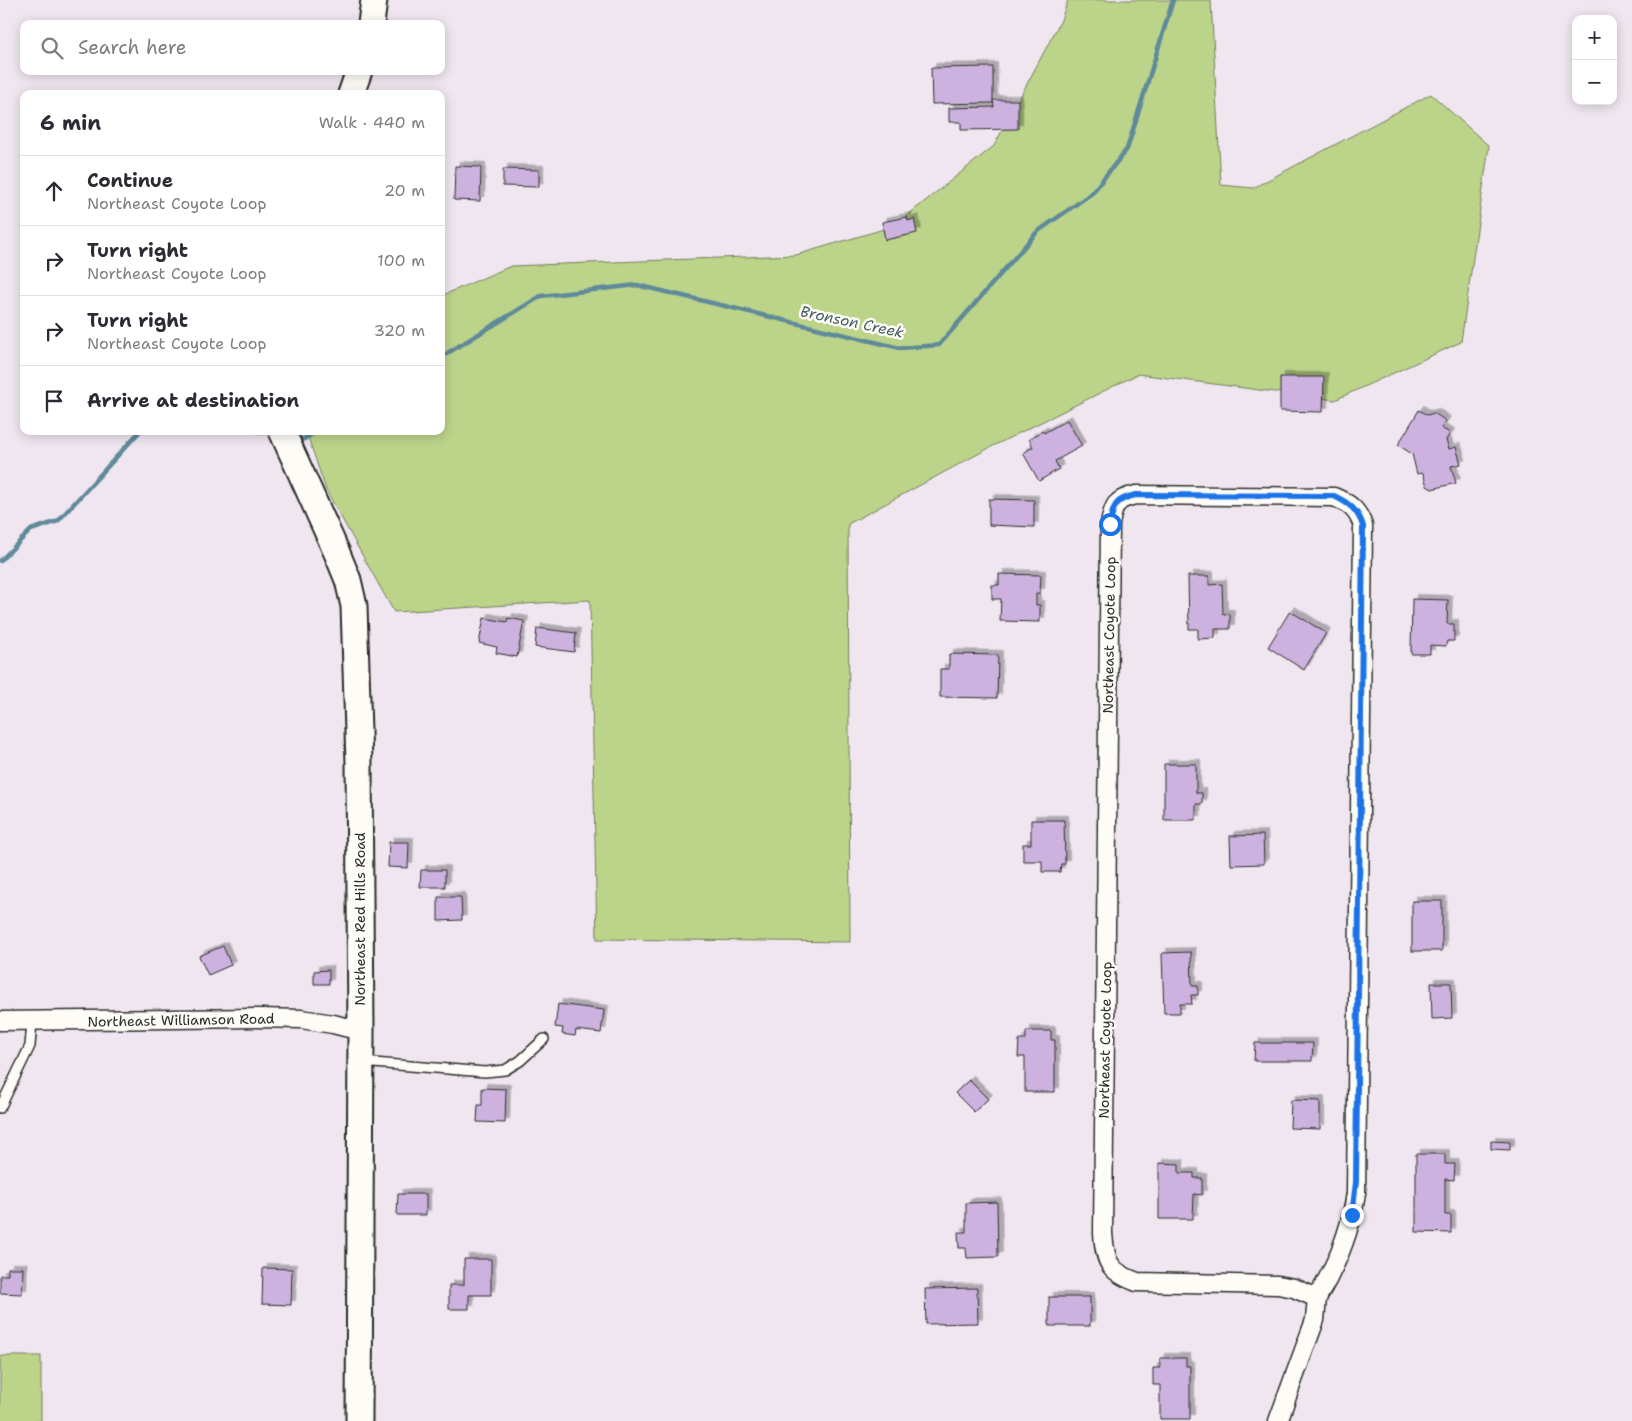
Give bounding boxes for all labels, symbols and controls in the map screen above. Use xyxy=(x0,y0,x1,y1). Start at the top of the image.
map controls xyxy=(1572,15,1617,105)
button: + xyxy=(1572,15,1617,60)
search box xyxy=(20,20,445,75)
icon: search xyxy=(38,34,66,62)
text: Search here xyxy=(78,35,187,60)
button: − xyxy=(1572,60,1617,105)
text: 6 min xyxy=(40,109,101,137)
text: Walk · 440 m xyxy=(319,112,425,133)
text: Continue xyxy=(87,168,173,193)
icon: ahead xyxy=(40,177,68,205)
text: 20 m xyxy=(384,180,425,201)
text: Northeast Coyote Loop xyxy=(87,193,267,214)
text: Turn right xyxy=(87,238,188,263)
icon: right xyxy=(40,247,68,275)
text: 100 m xyxy=(377,250,425,271)
text: Northeast Coyote Loop xyxy=(87,263,267,284)
water label: Bronson Creek xyxy=(798,301,906,343)
text: Turn right xyxy=(87,308,188,333)
icon: right xyxy=(40,317,68,345)
text: 320 m xyxy=(374,320,425,341)
text: Northeast Coyote Loop xyxy=(87,333,267,354)
icon: arrive xyxy=(40,387,68,415)
text: Arrive at destination xyxy=(87,388,299,413)
route start xyxy=(1099,513,1122,536)
street label: Northeast Coyote Loop xyxy=(1099,556,1119,714)
street label: Northeast Red Hills Road xyxy=(351,832,369,1006)
street label: Northeast Coyote Loop xyxy=(1095,961,1115,1119)
street label: Northeast Williamson Road xyxy=(87,1009,275,1031)
route end xyxy=(1341,1204,1364,1227)

